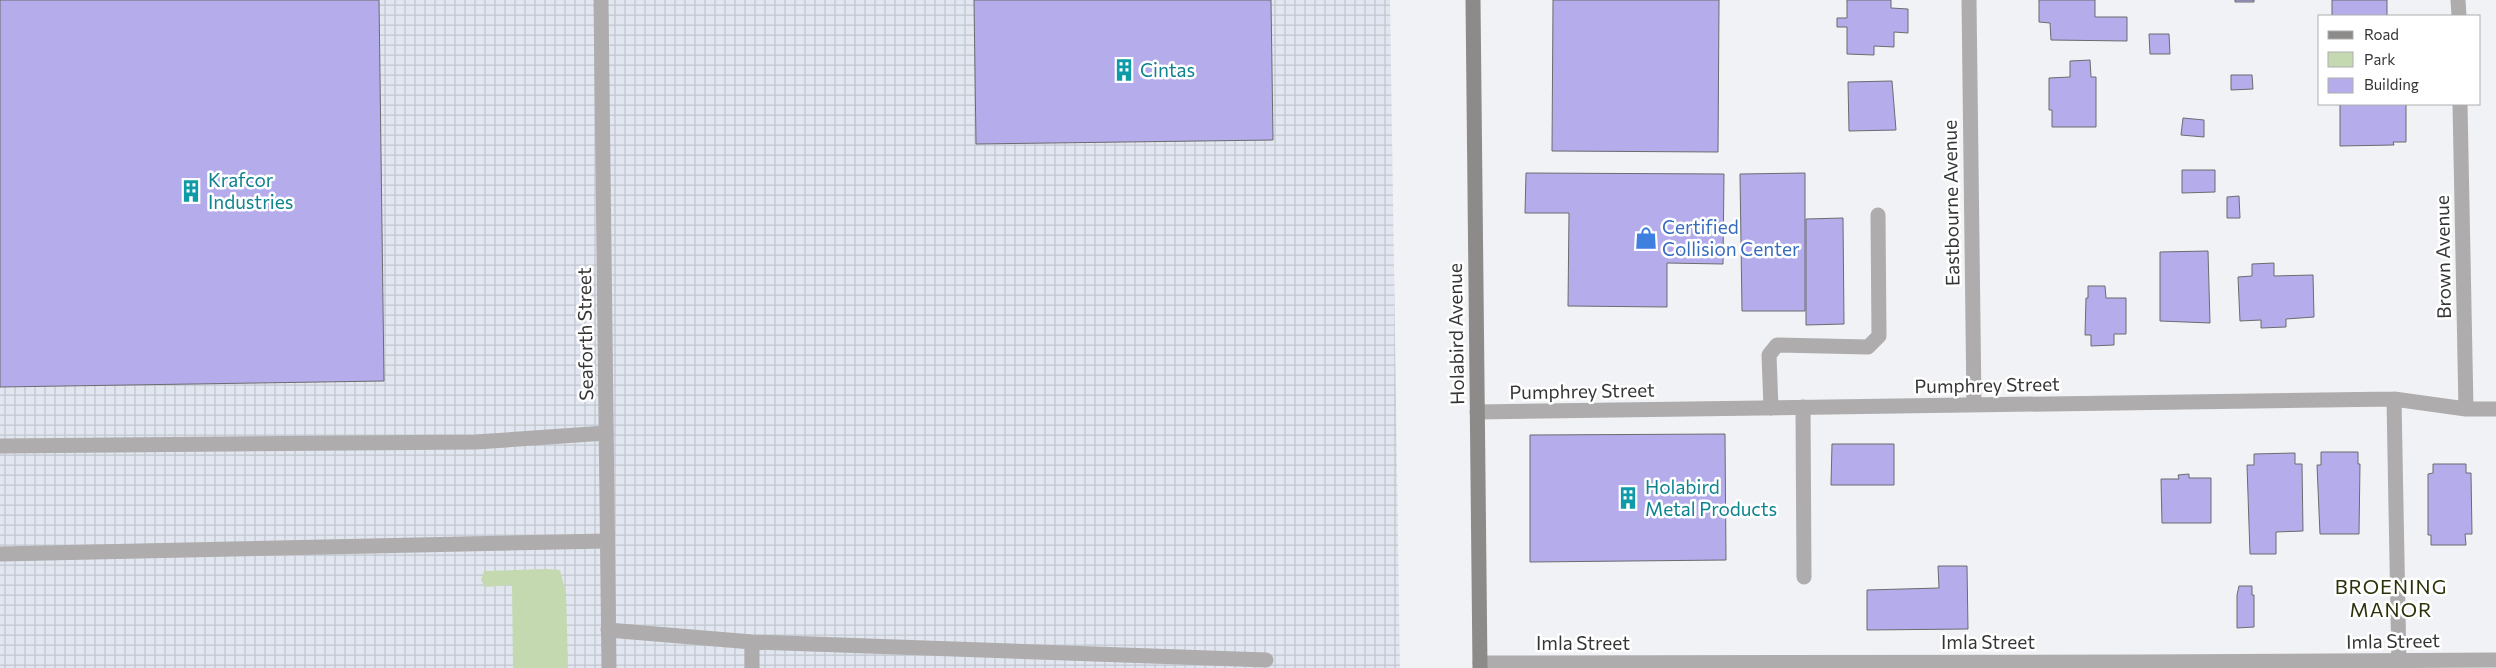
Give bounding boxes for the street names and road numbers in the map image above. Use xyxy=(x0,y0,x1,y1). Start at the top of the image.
street label: Eastbourne Avenue xyxy=(1938,120,1963,286)
street label: Brown Avenue xyxy=(2430,195,2455,319)
street label: Holabird Avenue xyxy=(1443,263,1468,405)
street label: Seaforth Street xyxy=(572,267,597,401)
street label: Pumphrey Street xyxy=(1914,372,2060,397)
street label: Pumphrey Street xyxy=(1509,378,1655,403)
street label: Imla Street xyxy=(2346,628,2440,653)
street label: Imla Street xyxy=(1941,630,2035,653)
street label: Imla Street xyxy=(1536,631,1630,654)

